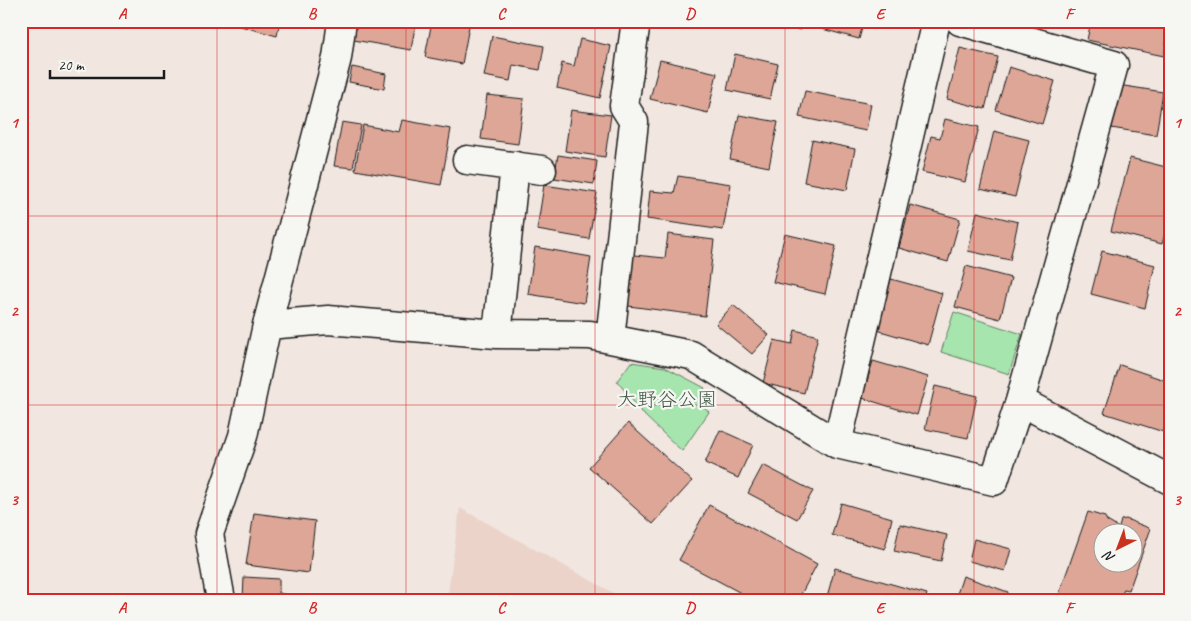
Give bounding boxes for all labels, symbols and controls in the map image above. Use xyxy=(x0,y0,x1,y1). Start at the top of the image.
text: A xyxy=(118,4,128,24)
text: B xyxy=(308,4,318,24)
text: C xyxy=(497,4,507,24)
text: D xyxy=(685,4,696,24)
text: E xyxy=(876,4,887,24)
text: F xyxy=(1065,4,1076,24)
scale bar xyxy=(50,48,164,80)
text: 20 m xyxy=(58,56,85,75)
text: 1 xyxy=(10,113,19,133)
text: 1 xyxy=(1173,113,1182,133)
text: 2 xyxy=(10,301,19,321)
text: 2 xyxy=(1173,301,1182,321)
park label: 大野谷公園 xyxy=(617,387,717,412)
text: 3 xyxy=(10,490,19,510)
text: 3 xyxy=(1173,490,1182,510)
north arrow xyxy=(1094,524,1144,574)
text: N xyxy=(1099,547,1119,567)
text: A xyxy=(118,598,128,618)
text: B xyxy=(308,598,318,618)
text: C xyxy=(497,598,507,618)
text: D xyxy=(685,598,696,618)
text: E xyxy=(876,598,887,618)
text: F xyxy=(1065,598,1076,618)

